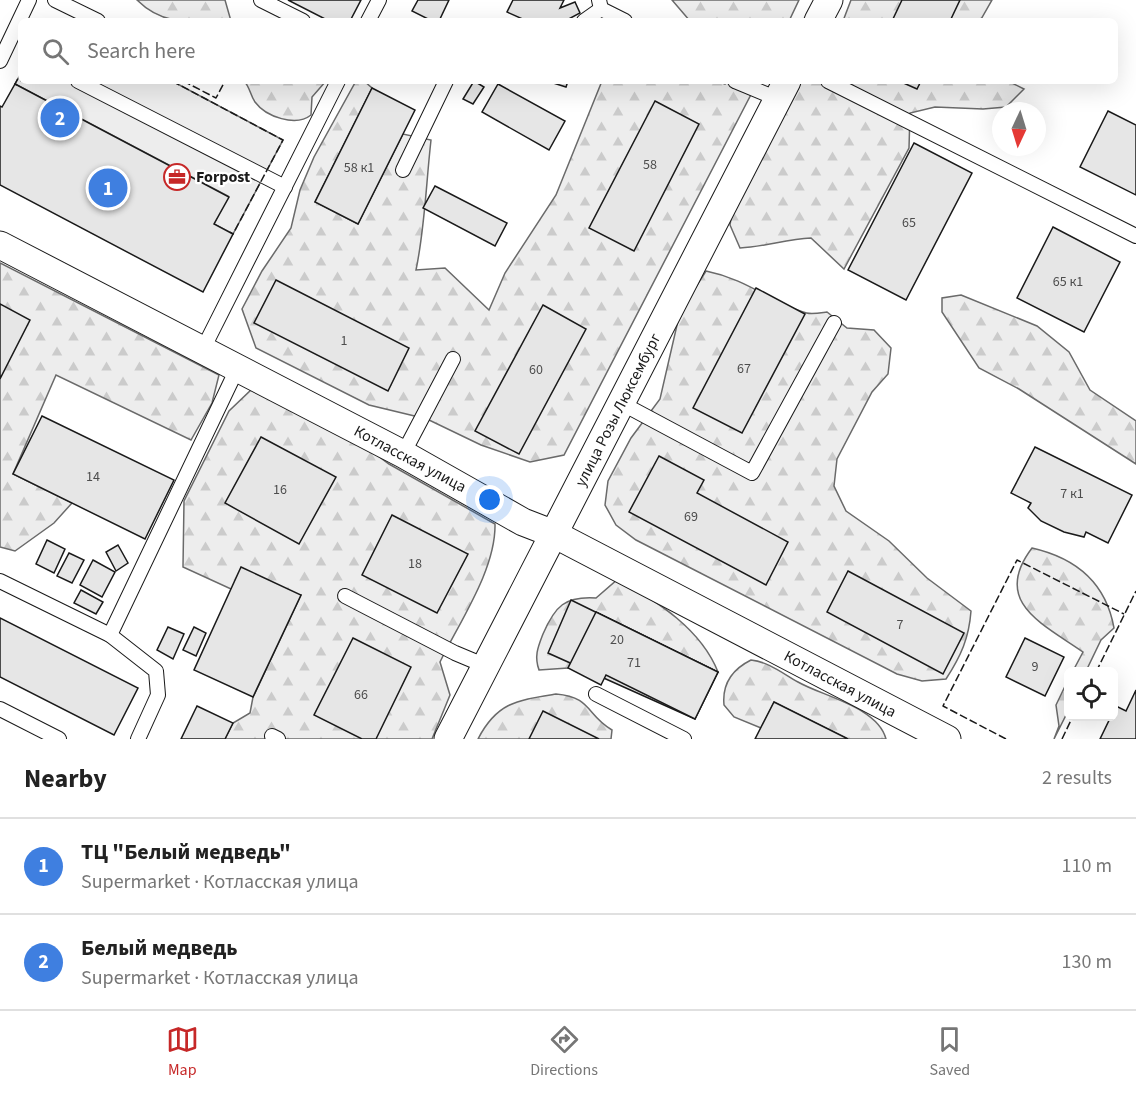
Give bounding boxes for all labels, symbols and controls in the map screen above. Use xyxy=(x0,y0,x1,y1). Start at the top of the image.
search box xyxy=(18,18,1118,84)
icon: search xyxy=(39,35,72,68)
text: Search here xyxy=(87,35,195,67)
pin: 2 xyxy=(40,96,80,140)
north arrow xyxy=(992,102,1046,156)
house number: 58 xyxy=(643,155,657,175)
house number: 58 к1 xyxy=(344,158,374,178)
office icon: Forpost xyxy=(162,162,192,192)
pin: 1 xyxy=(88,166,128,210)
place label: Forpost xyxy=(196,166,250,188)
house number: 65 xyxy=(902,213,916,233)
house number: 65 к1 xyxy=(1053,272,1083,292)
street label: улица Розы Люксембург xyxy=(570,329,666,491)
house number: 1 xyxy=(341,331,348,351)
house number: 67 xyxy=(737,359,751,379)
house number: 60 xyxy=(529,360,543,380)
street label: Котласская улица xyxy=(350,420,470,498)
house number: 14 xyxy=(86,467,100,487)
house number: 16 xyxy=(273,480,287,500)
house number: 7 к1 xyxy=(1060,484,1084,504)
your location xyxy=(475,485,504,514)
house number: 69 xyxy=(684,507,698,527)
house number: 18 xyxy=(408,554,422,574)
house number: 7 xyxy=(897,615,904,635)
house number: 20 xyxy=(610,630,624,650)
street label: Котласская улица xyxy=(780,645,900,723)
house number: 71 xyxy=(627,653,641,673)
house number: 9 xyxy=(1032,657,1039,677)
map controls xyxy=(1064,667,1118,721)
button: locate xyxy=(1064,667,1118,721)
house number: 66 xyxy=(354,685,368,705)
text: Nearby xyxy=(24,760,107,797)
text: 2 results xyxy=(1042,764,1112,792)
text: ТЦ "Белый медведь" xyxy=(81,836,291,868)
text: 1 xyxy=(38,852,49,880)
text: 110 m xyxy=(1062,852,1112,880)
text: Supermarket · Котласская улица xyxy=(81,868,358,896)
text: Белый медведь xyxy=(81,932,238,964)
text: 2 xyxy=(38,948,49,976)
text: 130 m xyxy=(1062,948,1112,976)
text: Supermarket · Котласская улица xyxy=(81,964,358,992)
tab: Map xyxy=(166,1023,199,1081)
tab: Directions xyxy=(530,1023,598,1081)
tab: Saved xyxy=(929,1023,970,1081)

